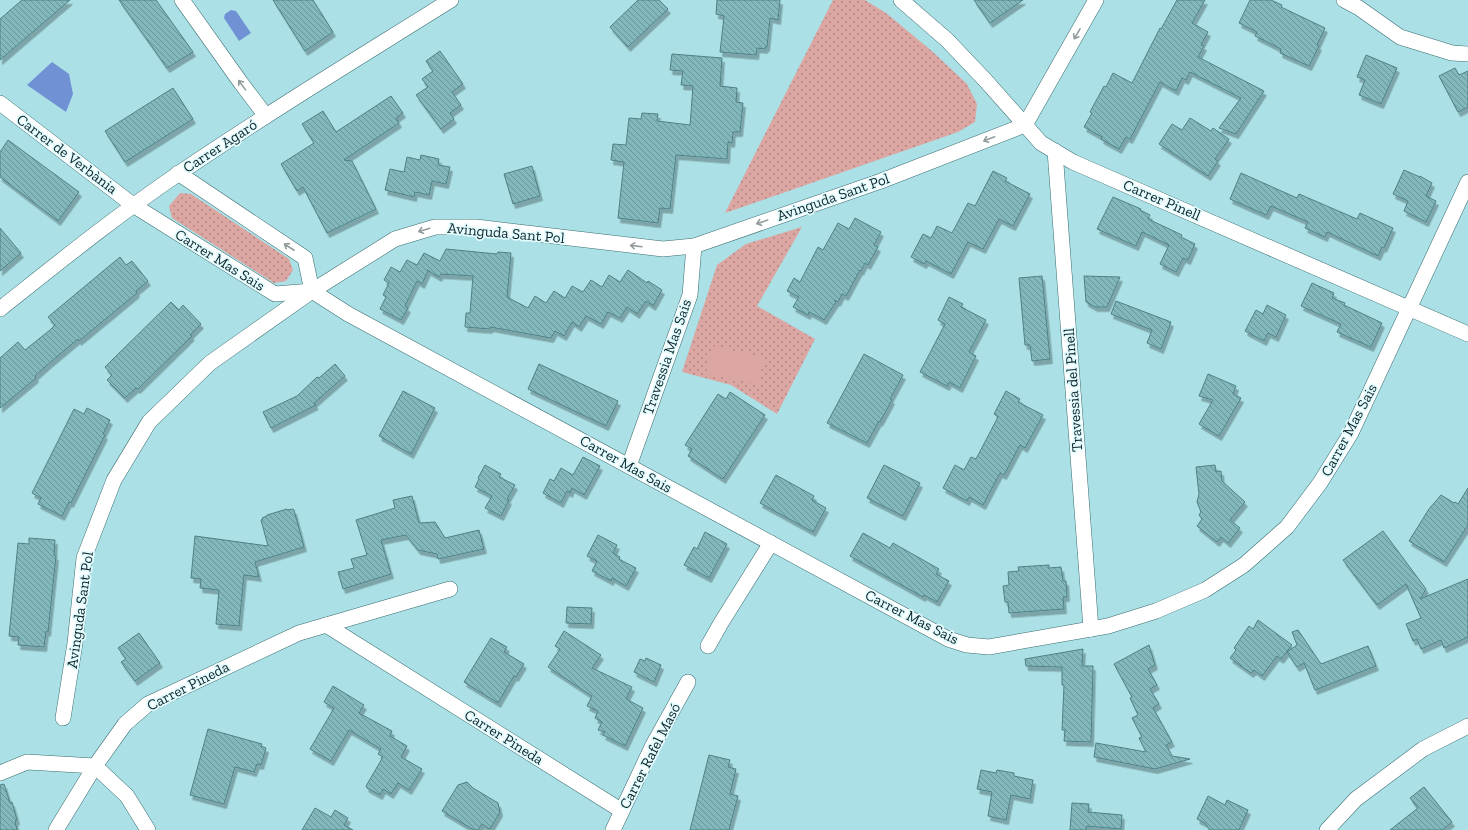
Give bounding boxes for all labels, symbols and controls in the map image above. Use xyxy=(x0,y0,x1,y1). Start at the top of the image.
one-way arrow xyxy=(1073,28,1081,40)
one-way arrow xyxy=(238,80,246,91)
street label: Carrer de Verbània xyxy=(13,110,121,198)
street label: Carrer Agaró xyxy=(180,115,261,177)
one-way arrow xyxy=(983,136,995,144)
street label: Avinguda Sant Pol xyxy=(774,169,892,225)
street label: Carrer Pinell xyxy=(1121,176,1203,224)
street label: Avinguda Sant Pol xyxy=(447,219,565,247)
one-way arrow xyxy=(756,219,768,227)
street label: Carrer Mas Sais xyxy=(172,225,268,295)
one-way arrow xyxy=(417,227,430,234)
one-way arrow xyxy=(630,242,643,250)
one-way arrow xyxy=(283,243,295,251)
street label: Travessia Mas Sais xyxy=(639,297,695,417)
street label: Travessia del Pinell xyxy=(1060,328,1086,452)
street label: Carrer Mas Sais xyxy=(1317,381,1381,479)
street label: Carrer Mas Sais xyxy=(577,431,675,497)
street label: Avinguda Sant Pol xyxy=(63,550,97,670)
street label: Carrer Mas Sais xyxy=(862,586,962,648)
street label: Carrer Pineda xyxy=(144,658,232,714)
street label: Carrer Rafel Masó xyxy=(616,700,685,812)
street label: Carrer Pineda xyxy=(461,706,547,768)

